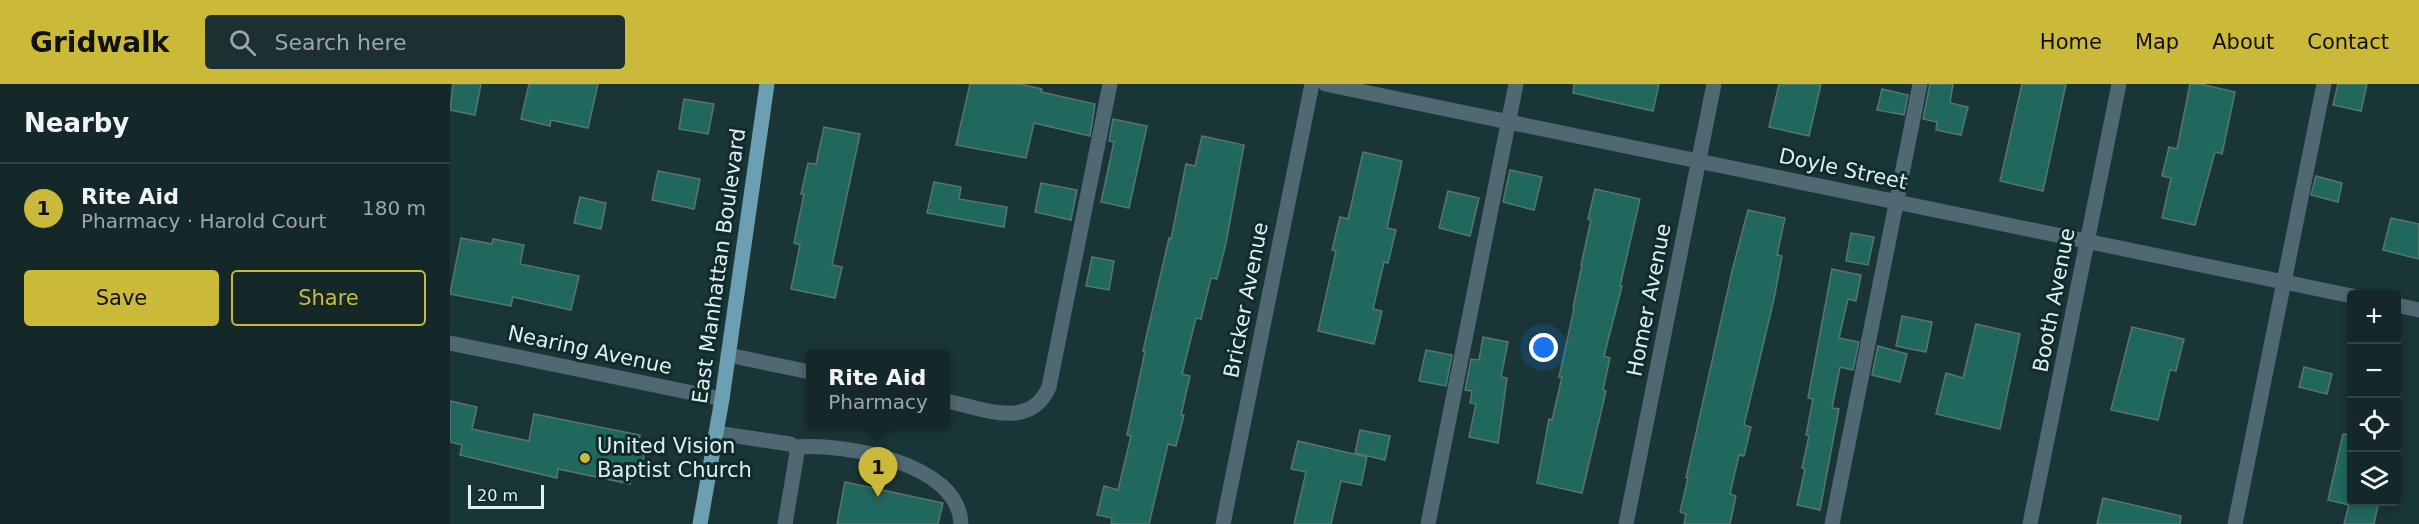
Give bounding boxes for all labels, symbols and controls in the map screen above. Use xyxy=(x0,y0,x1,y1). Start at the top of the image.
search box xyxy=(205,15,625,69)
text: Gridwalk xyxy=(30,26,169,59)
icon: search xyxy=(226,26,259,59)
text: Search here xyxy=(274,30,407,55)
text: Home xyxy=(2040,30,2102,54)
text: Map xyxy=(2135,30,2179,54)
text: About xyxy=(2212,30,2274,54)
text: Contact xyxy=(2307,30,2389,54)
text: Nearby xyxy=(24,108,129,138)
street label: East Manhattan Boulevard xyxy=(688,127,750,405)
street label: Doyle Street xyxy=(1777,144,1909,194)
text: Rite Aid xyxy=(81,184,179,209)
text: 1 xyxy=(37,196,50,220)
text: 180 m xyxy=(362,196,426,220)
text: Pharmacy · Harold Court xyxy=(81,209,326,233)
street label: Bricker Avenue xyxy=(1219,220,1273,380)
street label: Homer Avenue xyxy=(1622,221,1676,379)
street label: Booth Avenue xyxy=(2028,226,2080,374)
button: Save xyxy=(24,270,219,326)
button: Share xyxy=(231,270,426,326)
map controls xyxy=(2347,290,2401,506)
button: + xyxy=(2347,290,2401,344)
street label: Nearing Avenue xyxy=(506,321,674,379)
your location xyxy=(1529,333,1558,362)
button: − xyxy=(2347,344,2401,398)
popup xyxy=(806,350,950,428)
text: Rite Aid xyxy=(828,365,926,390)
text: Pharmacy xyxy=(828,390,928,414)
button: locate xyxy=(2347,398,2401,452)
place label: United Vision Baptist Church xyxy=(597,434,752,482)
pin: 1 xyxy=(858,448,898,497)
marker: United Vision Baptist Church xyxy=(578,451,592,465)
button: layers xyxy=(2347,452,2401,506)
scale bar xyxy=(468,482,544,510)
text: 20 m xyxy=(477,486,518,505)

